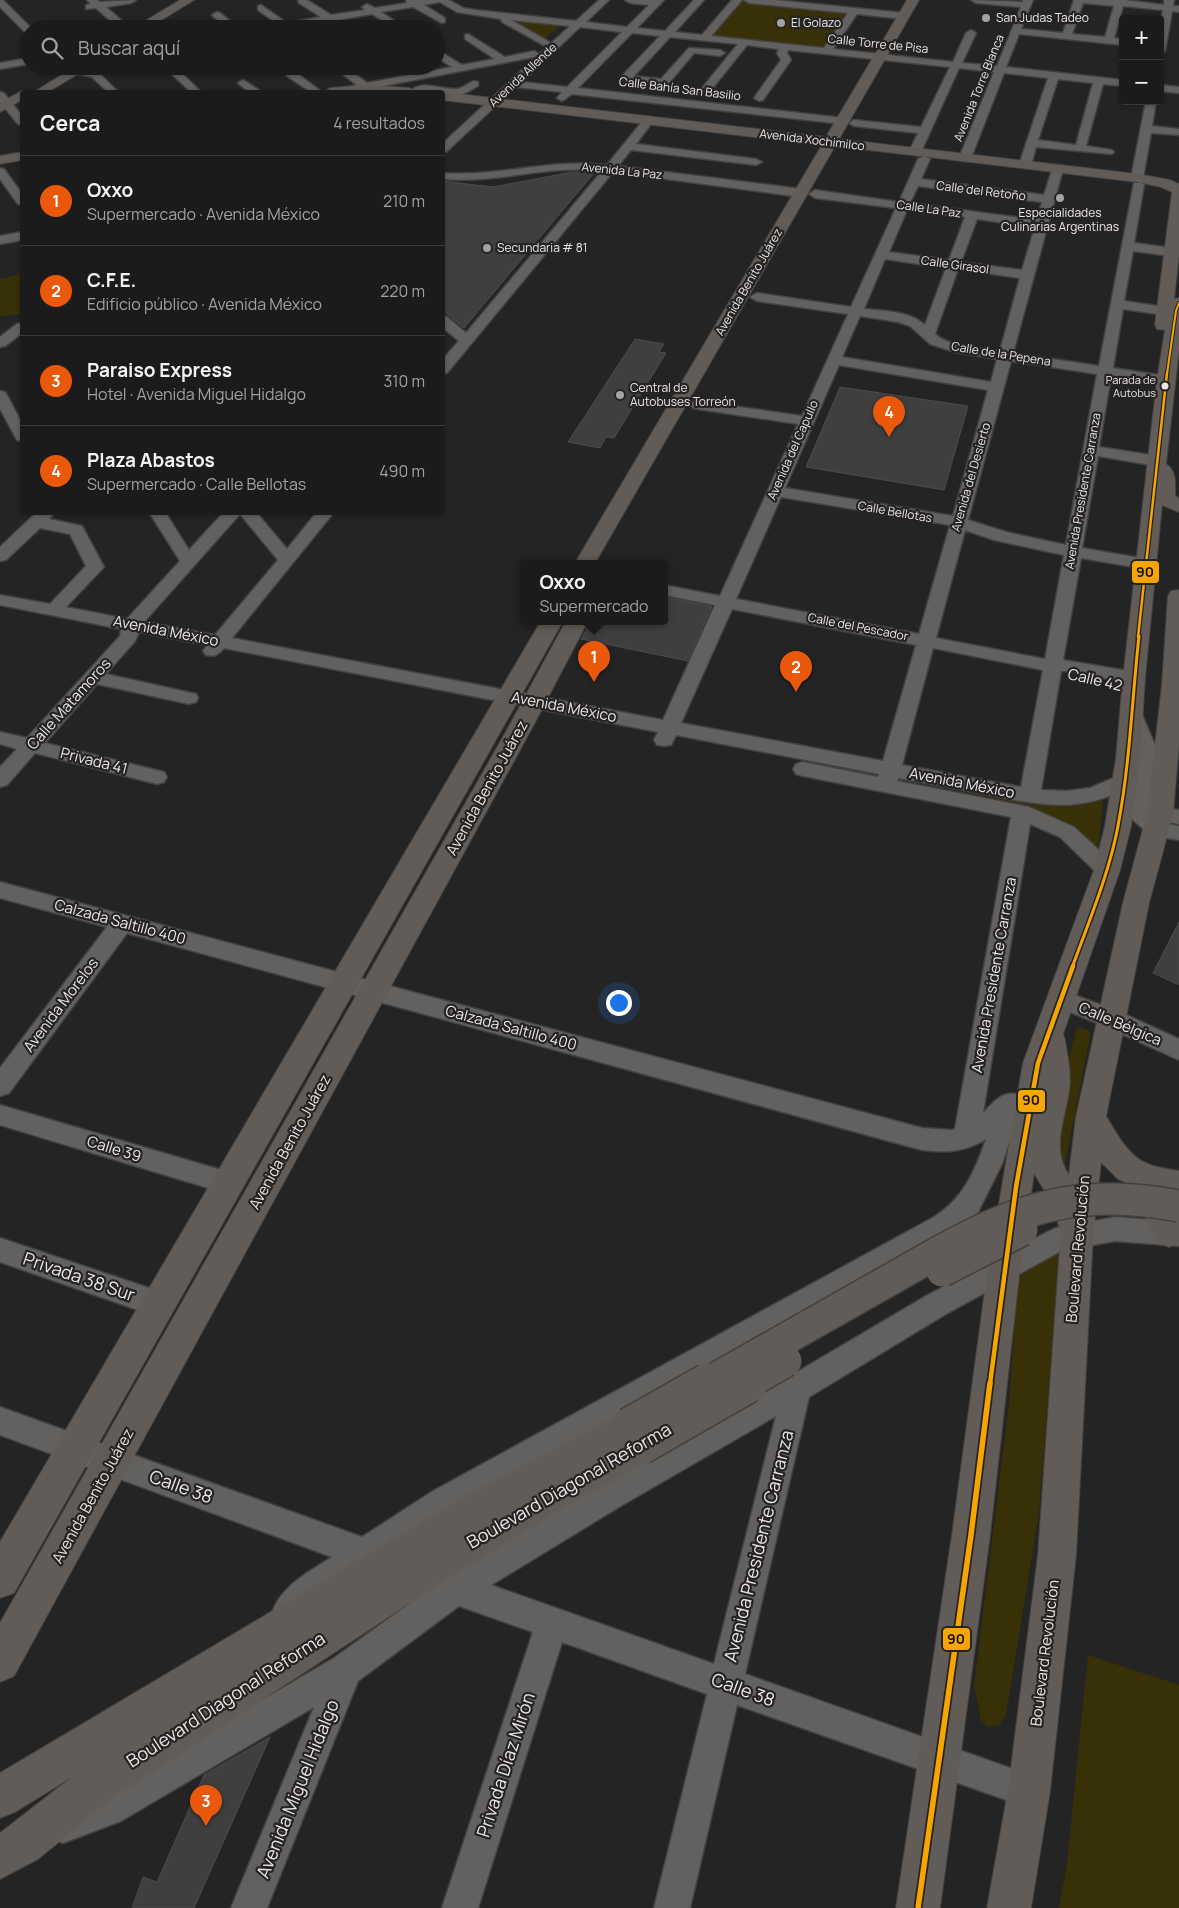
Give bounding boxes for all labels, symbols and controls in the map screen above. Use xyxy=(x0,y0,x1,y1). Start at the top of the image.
place label: San Judas Tadeo xyxy=(996,9,1089,26)
marker: San Judas Tadeo xyxy=(980,12,992,24)
place label: El Golazo xyxy=(791,14,841,31)
map controls xyxy=(1119,15,1164,105)
button: + xyxy=(1119,15,1164,60)
marker: El Golazo xyxy=(775,17,787,29)
search box xyxy=(20,20,445,75)
street label: Calle Torre de Pisa xyxy=(827,30,929,57)
street label: Avenida Torre Blanca xyxy=(949,32,1008,144)
icon: search xyxy=(38,34,66,62)
text: Buscar aquí xyxy=(78,35,180,61)
street label: Avenida Allende xyxy=(485,39,560,111)
button: − xyxy=(1119,60,1164,105)
street label: Calle Bahía San Basilio xyxy=(618,73,742,104)
text: Cerca xyxy=(40,109,100,137)
text: 4 resultados xyxy=(333,112,425,134)
street label: Avenida Xochimilco xyxy=(758,125,866,154)
street label: Avenida La Paz xyxy=(581,158,663,183)
text: Oxxo xyxy=(87,177,133,203)
street label: Calle del Retoño xyxy=(935,177,1027,204)
text: 1 xyxy=(52,190,60,212)
text: 210 m xyxy=(383,190,425,212)
marker: Especialidades Culinarias Argentinas xyxy=(1054,192,1066,204)
street label: Calle La Paz xyxy=(895,196,963,221)
text: Supermercado · Avenida México xyxy=(87,203,320,225)
place label: Especialidades Culinarias Argentinas xyxy=(1001,204,1119,235)
street label: Avenida Benito Juárez xyxy=(711,225,786,338)
place label: Secundaria # 81 xyxy=(497,239,587,256)
marker: Secundaria # 81 xyxy=(481,242,493,254)
street label: Calle Girasol xyxy=(920,251,990,278)
text: C.F.E. xyxy=(87,267,136,293)
text: 2 xyxy=(51,280,61,302)
text: 220 m xyxy=(380,280,425,302)
text: Edificio público · Avenida México xyxy=(87,293,322,315)
street label: Calle de la Pepena xyxy=(950,337,1052,370)
text: Paraiso Express xyxy=(87,357,232,383)
text: 3 xyxy=(51,370,61,392)
text: 310 m xyxy=(383,370,425,392)
place label: Parada de Autobus xyxy=(1106,372,1157,400)
place label: Central de Autobuses Torreón xyxy=(630,379,736,410)
marker: Parada de Autobus xyxy=(1160,381,1170,391)
text: Hotel · Avenida Miguel Hidalgo xyxy=(87,383,306,405)
marker: Central de Autobuses Torreón xyxy=(614,389,626,401)
pin: 4 xyxy=(873,396,905,437)
street label: Avenida del Capullo xyxy=(763,397,822,502)
street label: Avenida Presidente Carranza xyxy=(1060,411,1105,571)
street label: Avenida del Desierto xyxy=(947,420,994,533)
text: Plaza Abastos xyxy=(87,447,215,473)
text: 4 xyxy=(51,460,61,482)
text: 490 m xyxy=(379,460,425,482)
text: Supermercado · Calle Bellotas xyxy=(87,473,306,495)
street label: Calle Bellotas xyxy=(857,497,934,526)
popup xyxy=(520,560,668,625)
line badge: 90 xyxy=(1131,560,1160,584)
text: 90 xyxy=(1136,562,1154,581)
text: Oxxo xyxy=(539,569,586,595)
text: Supermercado xyxy=(539,595,649,617)
street label: Calle del Pescador xyxy=(806,608,910,645)
street label: Avenida México xyxy=(112,610,221,651)
pin: 1 xyxy=(578,641,610,682)
pin: 2 xyxy=(780,651,812,692)
street label: Calle Matamoros xyxy=(22,653,116,754)
street label: Calle 42 xyxy=(1066,663,1124,696)
street label: Avenida México xyxy=(510,686,619,727)
street label: Avenida Benito Juárez xyxy=(441,716,532,859)
street label: Privada 41 xyxy=(58,742,130,779)
street label: Avenida México xyxy=(908,762,1017,803)
street label: Avenida Presidente Carranza xyxy=(966,875,1021,1074)
street label: Calzada Saltillo 400 xyxy=(52,894,188,949)
street label: Avenida Morelos xyxy=(18,953,103,1056)
your location xyxy=(606,990,632,1016)
street label: Calle Bélgica xyxy=(1075,997,1165,1050)
street label: Calzada Saltillo 400 xyxy=(443,1000,579,1055)
street label: Avenida Benito Juárez xyxy=(244,1070,335,1213)
line badge: 90 xyxy=(1017,1089,1046,1113)
text: 90 xyxy=(1022,1090,1040,1109)
street label: Calle 39 xyxy=(85,1130,144,1167)
street label: Boulevard Revolución xyxy=(1061,1174,1094,1323)
street label: Privada 38 Sur xyxy=(20,1246,139,1307)
street label: Boulevard Diagonal Reforma xyxy=(462,1417,675,1554)
street label: Avenida Benito Juárez xyxy=(47,1424,138,1567)
street label: Avenida Presidente Carranza xyxy=(718,1427,798,1664)
street label: Calle 38 xyxy=(146,1464,216,1509)
street label: Boulevard Revolución xyxy=(1025,1578,1064,1727)
street label: Boulevard Diagonal Reforma xyxy=(122,1626,329,1772)
line badge: 90 xyxy=(942,1627,971,1651)
text: 90 xyxy=(947,1629,965,1648)
street label: Calle 38 xyxy=(708,1667,778,1712)
street label: Privada Díaz Mirón xyxy=(470,1689,540,1840)
street label: Avenida Miguel Hidalgo xyxy=(250,1696,344,1881)
pin: 3 xyxy=(190,1785,222,1826)

